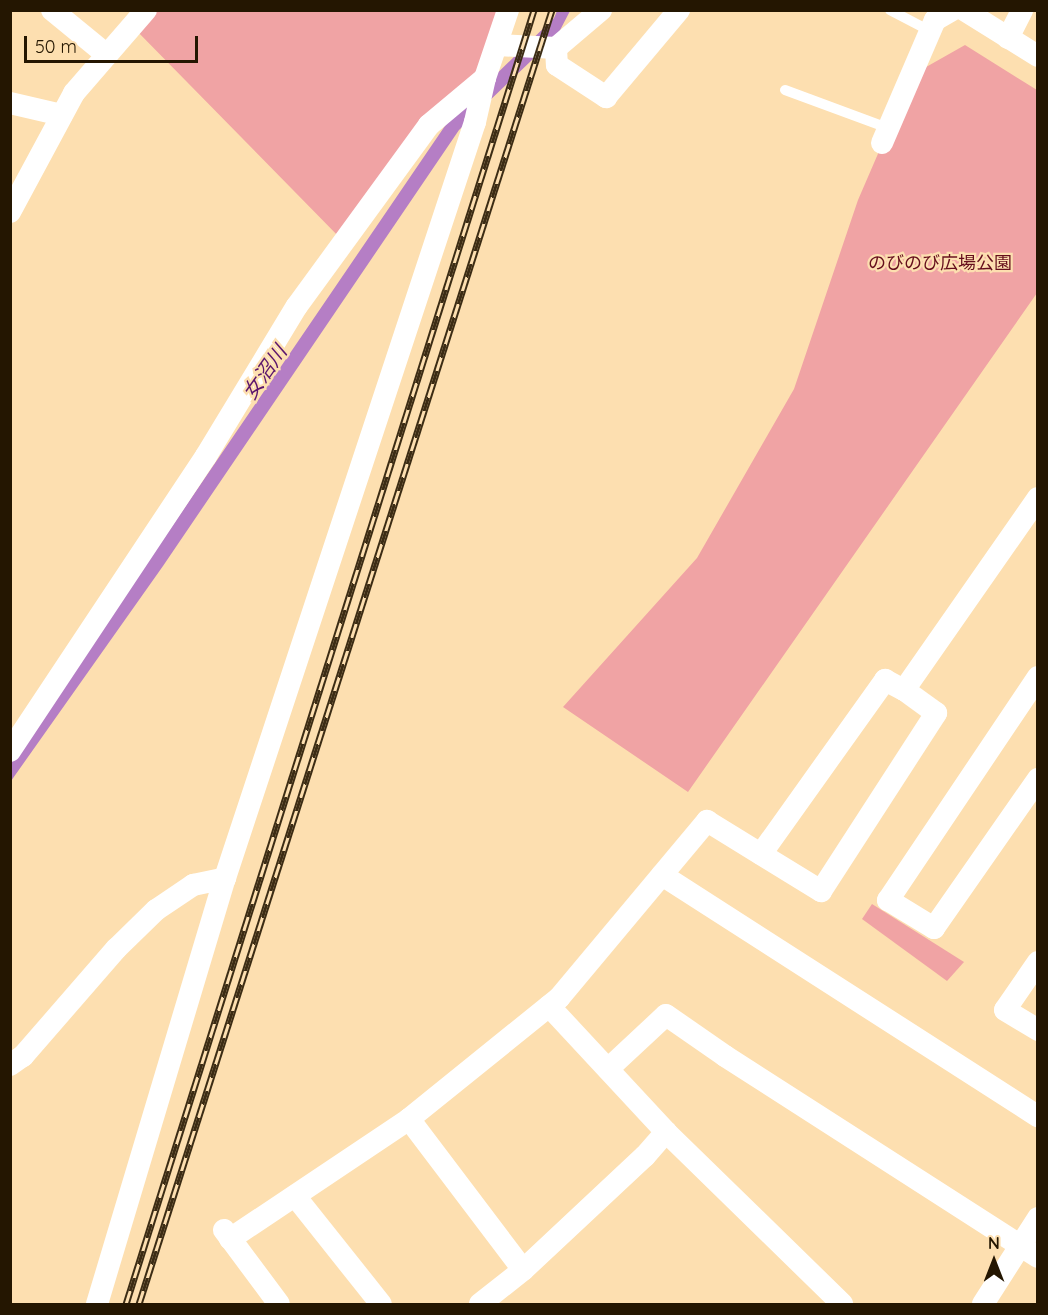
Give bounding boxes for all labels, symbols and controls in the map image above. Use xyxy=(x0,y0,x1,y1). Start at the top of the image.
scale bar xyxy=(27,24,201,62)
text: 50 m xyxy=(35,35,77,58)
park label: のびのび広場公園 xyxy=(868,252,1012,274)
water label: 女沼川 xyxy=(237,341,291,403)
north arrow xyxy=(964,1231,1024,1291)
text: N xyxy=(988,1233,1000,1253)

